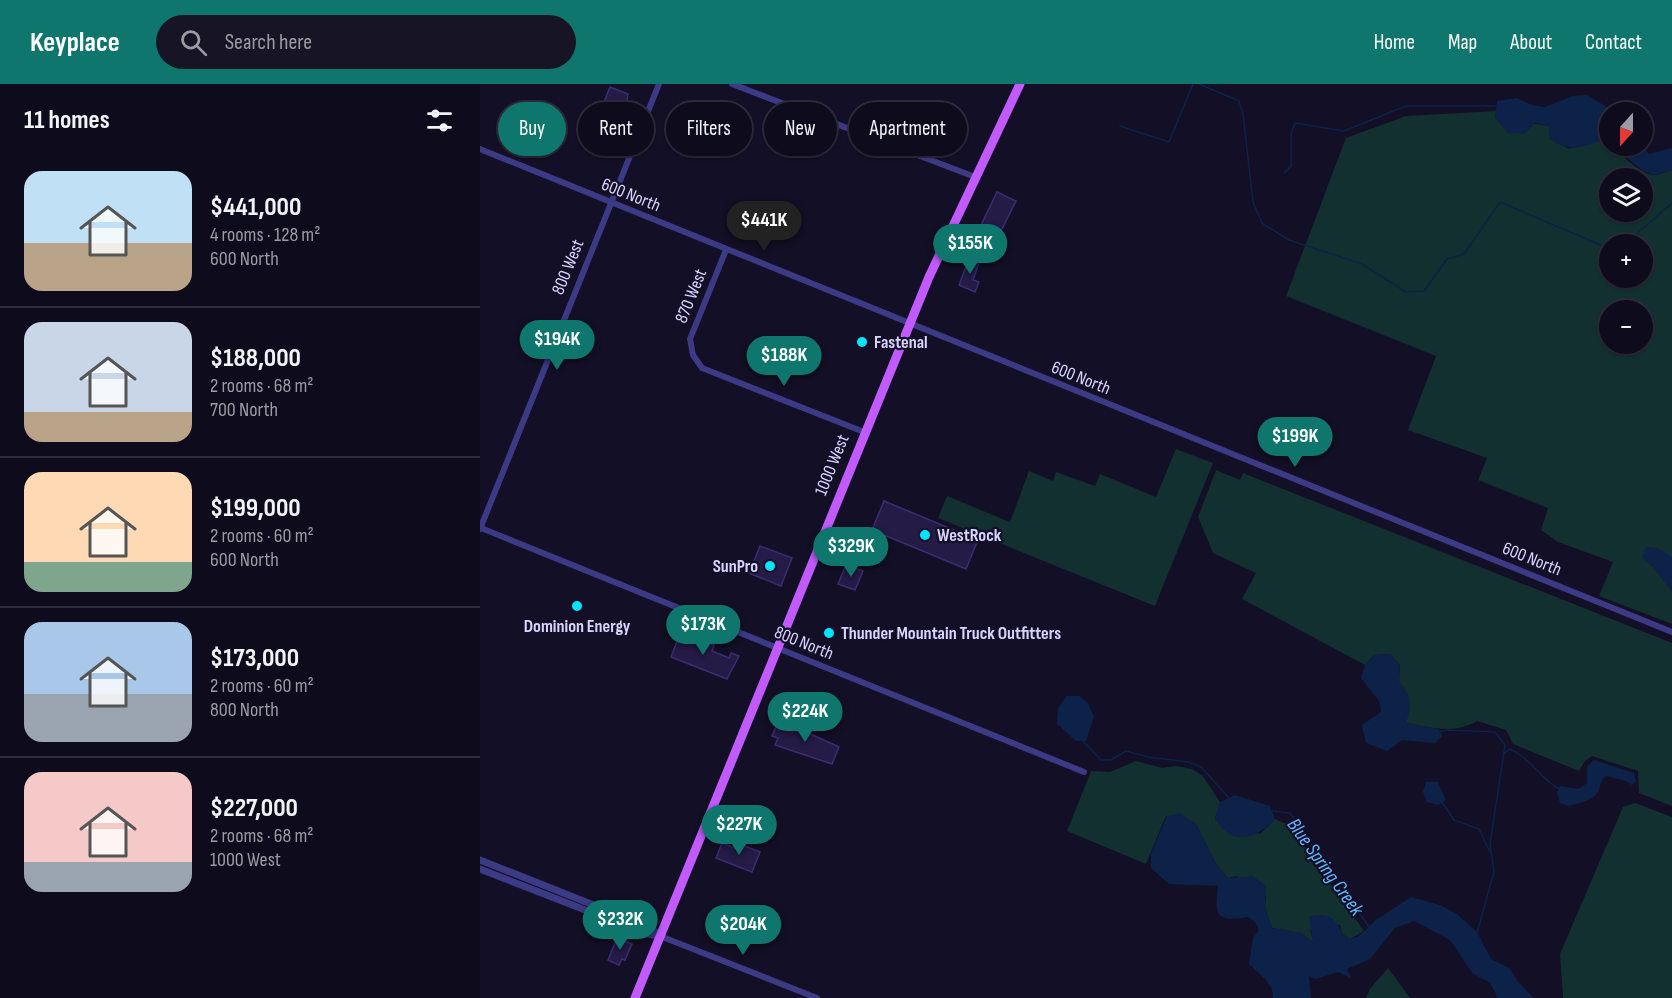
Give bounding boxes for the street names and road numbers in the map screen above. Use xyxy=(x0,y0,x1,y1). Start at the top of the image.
street label: 600 North xyxy=(598,174,664,216)
street label: 800 West xyxy=(548,236,589,298)
street label: 870 West xyxy=(671,265,711,326)
street label: 600 North xyxy=(1048,357,1114,399)
street label: 1000 West xyxy=(810,431,854,499)
street label: 600 North xyxy=(1499,538,1565,580)
street label: 800 North xyxy=(771,622,837,664)

